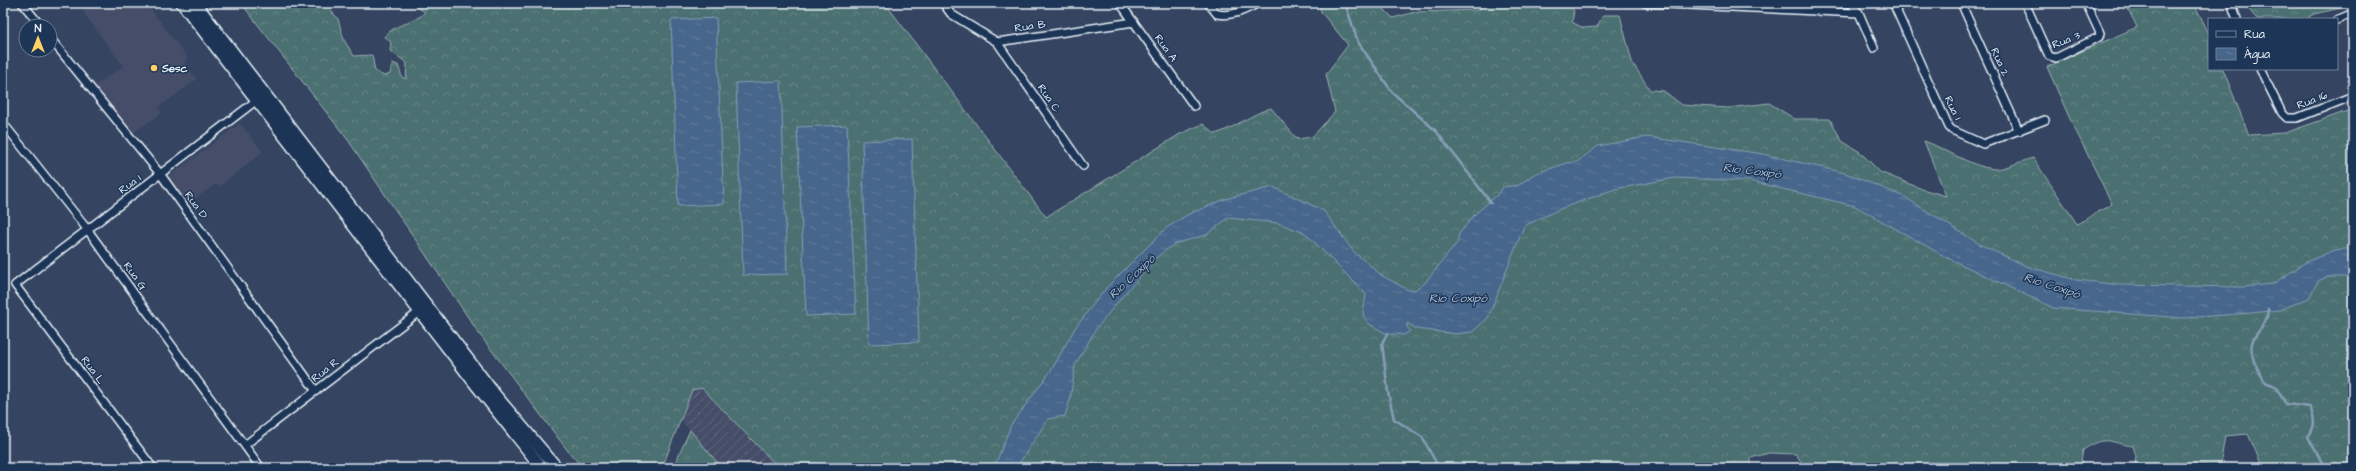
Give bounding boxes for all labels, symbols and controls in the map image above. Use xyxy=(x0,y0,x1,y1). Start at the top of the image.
street label: Rua B xyxy=(1013,16,1047,36)
north arrow xyxy=(18,18,58,58)
legend xyxy=(2208,18,2338,70)
text: N xyxy=(35,21,42,36)
text: Rua xyxy=(2244,26,2265,43)
street label: Rua 3 xyxy=(2050,28,2083,52)
street label: Rua A xyxy=(1151,31,1181,65)
street label: Rua 2 xyxy=(1987,45,2013,79)
text: Água xyxy=(2244,46,2270,64)
place label: Sesc xyxy=(161,61,188,76)
marker: Sesc xyxy=(149,63,159,73)
street label: Rua C xyxy=(1034,81,1064,115)
street label: Rua 16 xyxy=(2294,87,2330,113)
street label: Rua 1 xyxy=(1941,94,1965,123)
water label: Rio Coxipó xyxy=(1722,159,1783,183)
street label: Rua I xyxy=(115,170,145,197)
street label: Rua D xyxy=(181,188,211,222)
water label: Rio Coxipó xyxy=(1105,250,1160,303)
street label: Rua G xyxy=(120,259,150,293)
water label: Rio Coxipó xyxy=(2022,269,2083,303)
water label: Rio Coxipó xyxy=(1429,290,1488,307)
street label: Rua L xyxy=(78,353,109,387)
street label: Rua R xyxy=(308,354,342,386)

